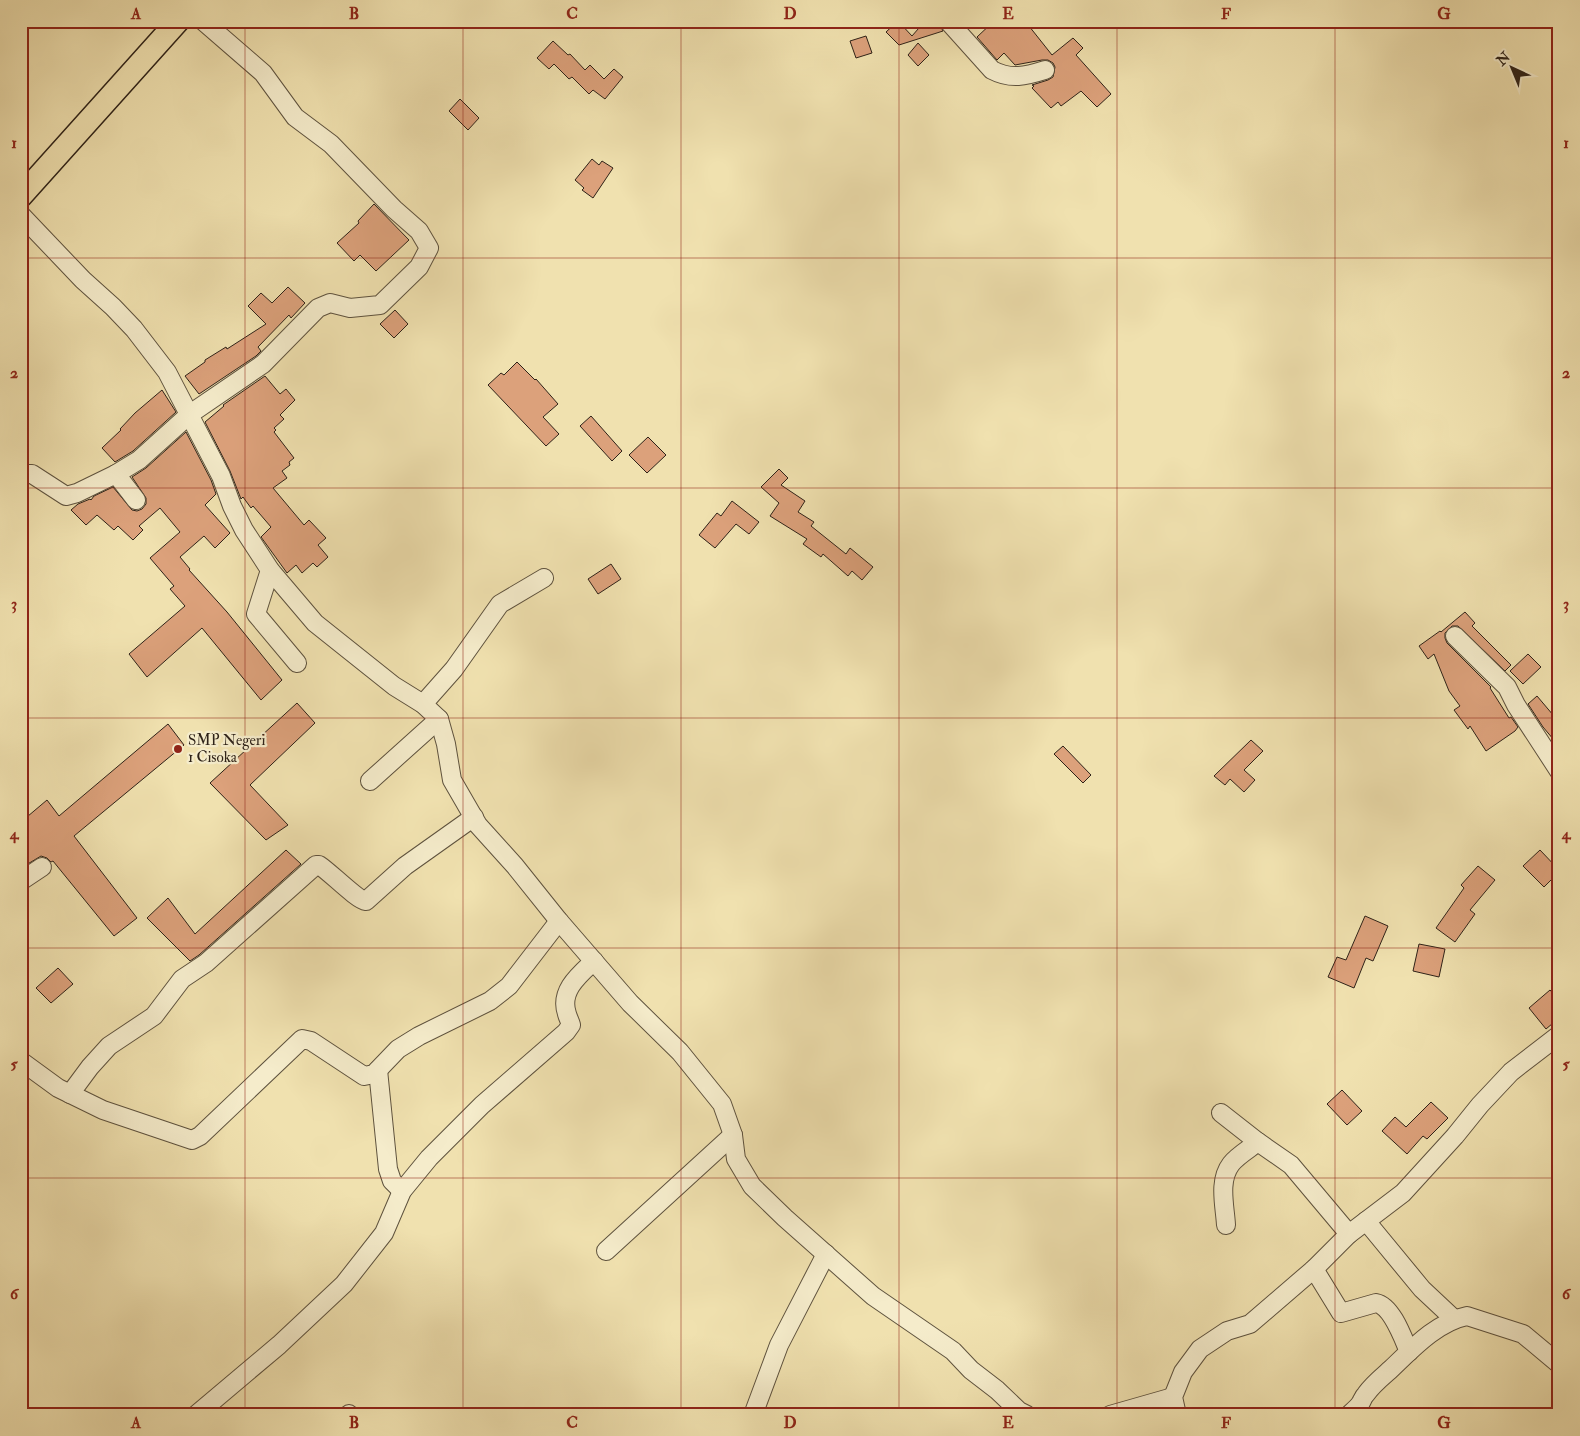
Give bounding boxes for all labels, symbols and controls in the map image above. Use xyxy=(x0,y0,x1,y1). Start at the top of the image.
text: A xyxy=(130,4,142,24)
text: B xyxy=(349,4,359,24)
text: C xyxy=(566,4,578,24)
text: D xyxy=(783,4,797,24)
text: E xyxy=(1002,4,1014,24)
text: F xyxy=(1221,4,1231,24)
text: G xyxy=(1437,4,1451,24)
north arrow xyxy=(1488,42,1538,92)
text: N xyxy=(1492,48,1514,70)
text: 1 xyxy=(11,133,17,153)
text: 1 xyxy=(1563,133,1569,153)
text: 2 xyxy=(10,363,18,383)
text: 2 xyxy=(1562,363,1570,383)
text: 3 xyxy=(11,594,17,614)
text: 3 xyxy=(1563,594,1569,614)
place label: SMP Negeri 1 Cisoka xyxy=(188,731,265,767)
marker: SMP Negeri 1 Cisoka xyxy=(172,743,184,755)
text: 4 xyxy=(9,824,20,844)
text: 4 xyxy=(1561,824,1572,844)
text: 5 xyxy=(10,1054,18,1074)
text: 5 xyxy=(1562,1054,1570,1074)
text: 6 xyxy=(10,1284,20,1304)
text: 6 xyxy=(1562,1284,1572,1304)
text: A xyxy=(130,1413,142,1433)
text: B xyxy=(349,1413,359,1433)
text: C xyxy=(566,1413,578,1433)
text: D xyxy=(783,1413,797,1433)
text: E xyxy=(1002,1413,1014,1433)
text: F xyxy=(1221,1413,1231,1433)
text: G xyxy=(1437,1413,1451,1433)

